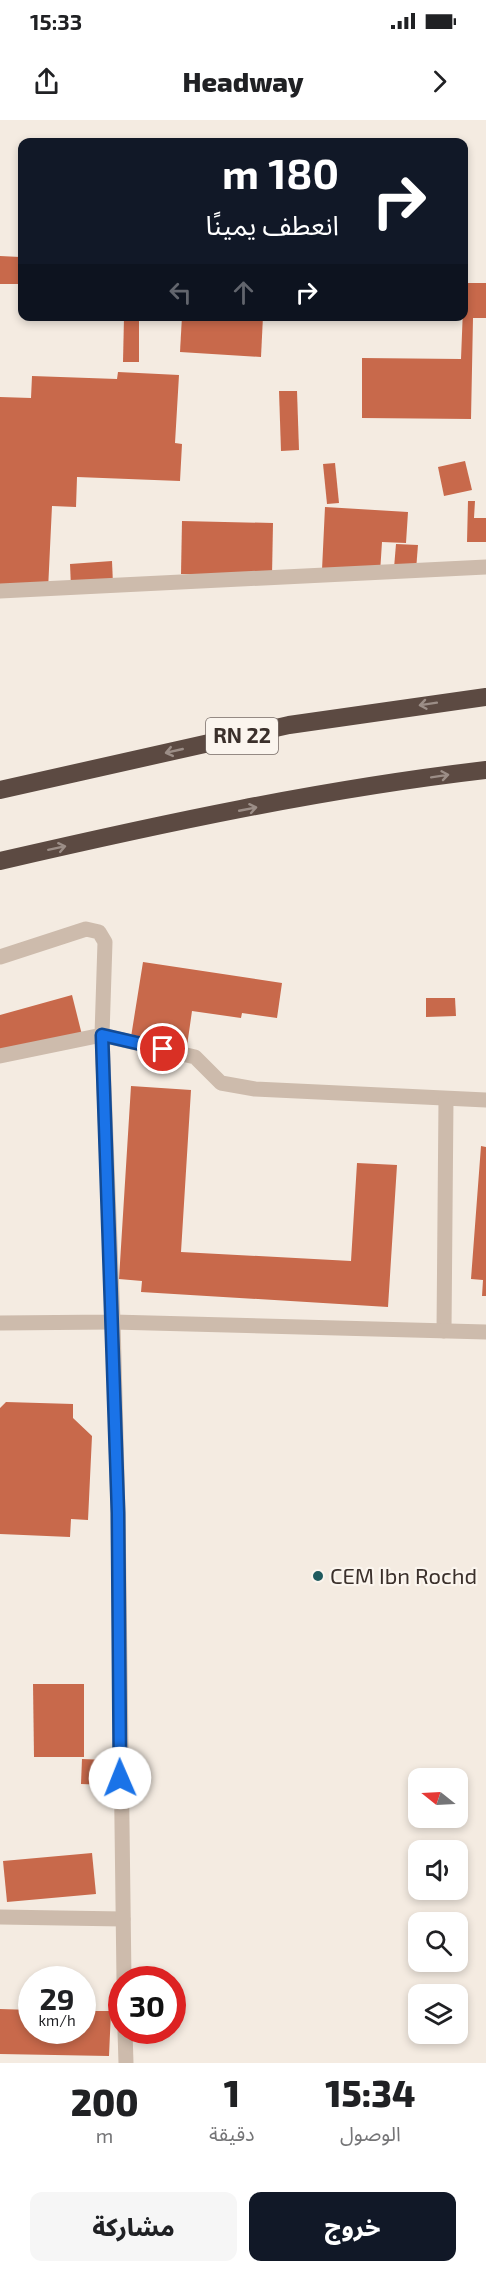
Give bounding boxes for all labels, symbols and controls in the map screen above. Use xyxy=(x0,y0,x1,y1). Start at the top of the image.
text: 15:33 xyxy=(30,8,82,34)
icon: share xyxy=(30,65,63,98)
text: Headway xyxy=(182,65,304,97)
icon: forward xyxy=(423,65,456,98)
text: 180 m xyxy=(222,147,339,197)
icon: right xyxy=(360,162,438,240)
text: انعطف يمينًا xyxy=(206,208,339,240)
icon: left xyxy=(164,276,197,309)
icon: ahead xyxy=(227,276,260,309)
icon: right xyxy=(290,276,323,309)
one-way arrow xyxy=(419,699,438,710)
road number: RN 22 xyxy=(206,718,278,754)
one-way arrow xyxy=(165,746,185,757)
one-way arrow xyxy=(430,771,450,782)
one-way arrow xyxy=(238,803,257,814)
one-way arrow xyxy=(47,842,66,853)
pin xyxy=(137,1023,188,1074)
icon: arrive xyxy=(146,1032,179,1065)
place label: CEM Ibn Rochd xyxy=(330,1562,477,1588)
marker: CEM Ibn Rochd xyxy=(311,1569,325,1583)
position arrow xyxy=(88,1746,152,1810)
north arrow xyxy=(408,1768,468,1828)
map controls xyxy=(408,1768,468,2044)
button: sound xyxy=(408,1840,468,1900)
button: search xyxy=(408,1912,468,1972)
speed limit sign: 30 xyxy=(108,1966,186,2044)
text: 29 xyxy=(39,1980,75,2016)
button: layers xyxy=(408,1984,468,2044)
text: km/h xyxy=(38,2011,76,2029)
text: 1 xyxy=(224,2071,240,2114)
text: 15:34 xyxy=(325,2071,415,2114)
text: 200 xyxy=(71,2080,138,2123)
text: دقيقة xyxy=(209,2121,255,2145)
text: الوصول xyxy=(340,2121,401,2145)
text: m xyxy=(96,2123,113,2147)
button: مشاركة xyxy=(30,2192,237,2261)
button: خروج xyxy=(249,2192,456,2261)

